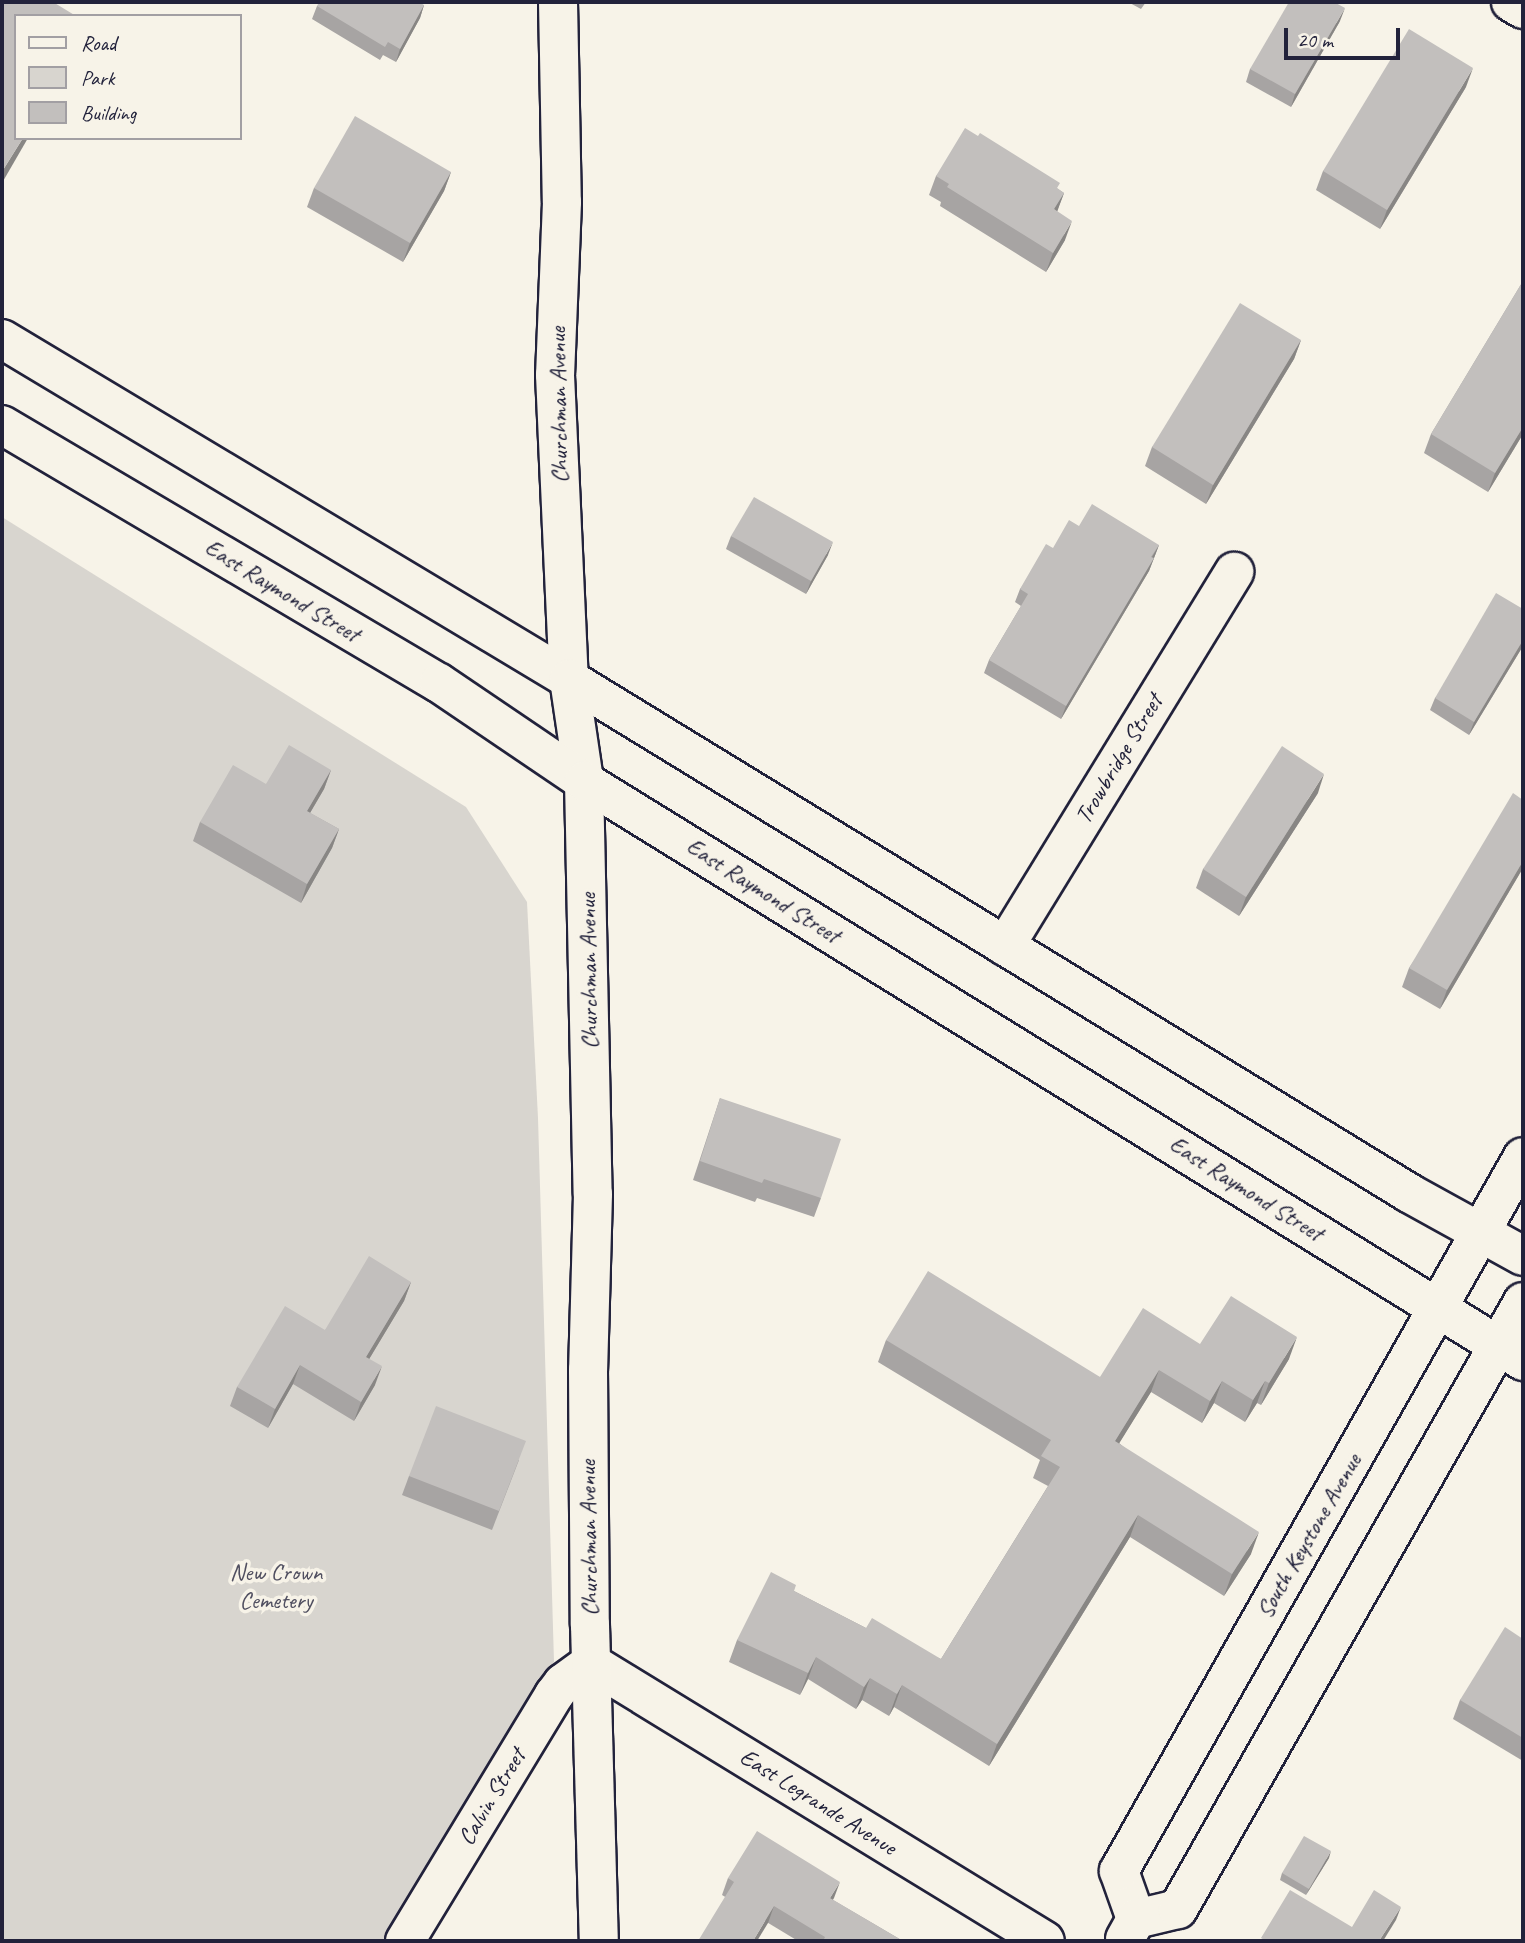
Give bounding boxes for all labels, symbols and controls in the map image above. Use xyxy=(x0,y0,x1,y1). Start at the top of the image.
legend xyxy=(14,14,242,140)
scale bar xyxy=(1287,14,1402,58)
text: 20 m xyxy=(1297,27,1333,53)
text: Road xyxy=(81,30,116,56)
text: Park xyxy=(81,65,114,91)
text: Building xyxy=(81,100,136,126)
street label: Churchman Avenue xyxy=(543,327,575,483)
street label: East Raymond Street xyxy=(199,533,365,649)
street label: Trowbridge Street xyxy=(1069,689,1169,829)
street label: East Raymond Street xyxy=(680,832,846,950)
street label: Churchman Avenue xyxy=(573,893,605,1049)
street label: East Raymond Street xyxy=(1163,1130,1329,1248)
street label: South Keystone Avenue xyxy=(1250,1449,1368,1623)
street label: Churchman Avenue xyxy=(573,1460,605,1616)
park label: New Crown Cemetery xyxy=(230,1559,322,1615)
street label: East Legrande Avenue xyxy=(735,1742,901,1862)
street label: Calvin Street xyxy=(452,1744,532,1850)

